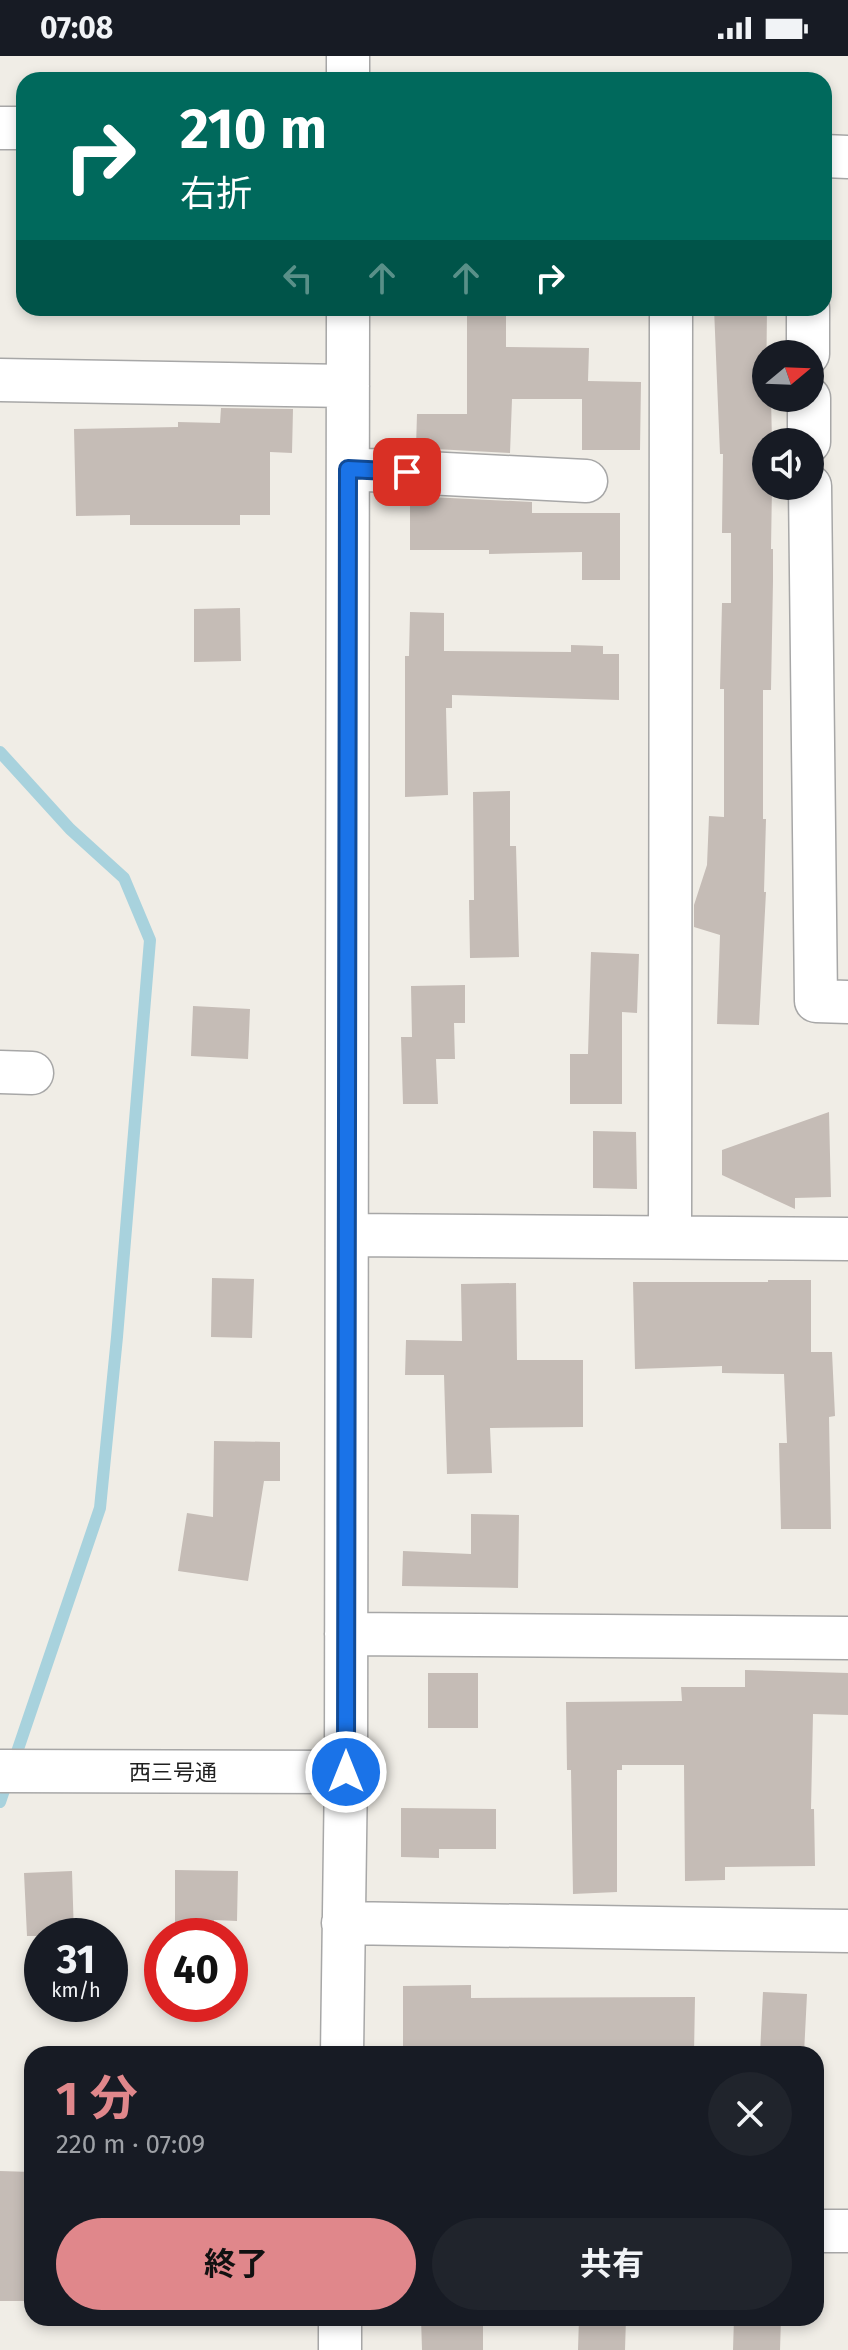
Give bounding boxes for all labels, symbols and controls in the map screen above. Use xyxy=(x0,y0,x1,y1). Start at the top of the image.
text: 07:08 xyxy=(40,10,113,46)
text: 210 m xyxy=(180,96,327,163)
icon: right xyxy=(48,104,152,208)
text: 右折 xyxy=(180,172,252,216)
icon: left xyxy=(276,256,320,300)
icon: ahead xyxy=(360,256,404,300)
icon: ahead xyxy=(444,256,488,300)
icon: right xyxy=(528,256,572,300)
north arrow xyxy=(752,340,824,412)
map controls xyxy=(752,340,824,500)
button: sound xyxy=(752,428,824,500)
pin xyxy=(373,438,441,506)
icon: arrive xyxy=(385,450,429,494)
position arrow xyxy=(304,1730,388,1814)
street label: 西三号通 xyxy=(129,1759,217,1786)
speed limit sign: 40 xyxy=(144,1918,248,2022)
text: 31 xyxy=(57,1936,95,1984)
text: km/h xyxy=(51,1978,101,2002)
text: 1 分 xyxy=(56,2070,138,2128)
button: close xyxy=(708,2072,792,2156)
text: 220 m · 07:09 xyxy=(56,2129,205,2160)
button: 終了 xyxy=(56,2218,416,2310)
button: 共有 xyxy=(432,2218,792,2310)

